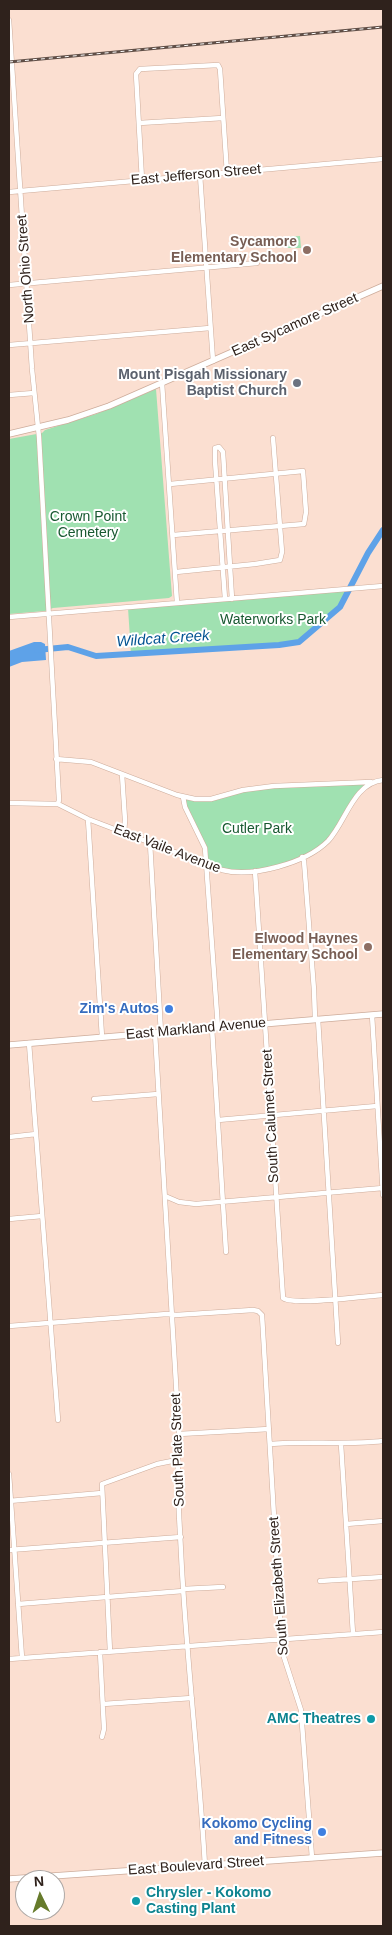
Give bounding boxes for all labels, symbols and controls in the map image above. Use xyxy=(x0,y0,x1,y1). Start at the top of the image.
street label: East Jefferson Street xyxy=(130,161,262,189)
street label: North Ohio Street xyxy=(14,214,38,324)
place label: Sycamore Elementary School xyxy=(171,234,297,266)
marker: Sycamore Elementary School xyxy=(301,244,313,256)
street label: East Sycamore Street xyxy=(229,290,361,360)
place label: Mount Pisgah Missionary Baptist Church xyxy=(118,367,287,400)
marker: Mount Pisgah Missionary Baptist Church xyxy=(291,377,303,389)
park label: Crown Point Cemetery xyxy=(50,509,126,542)
park label: Waterworks Park xyxy=(220,612,326,628)
water label: Wildcat Creek xyxy=(116,627,210,651)
street label: East Vaile Avenue xyxy=(111,821,223,877)
park label: Cutler Park xyxy=(222,821,292,837)
place label: Elwood Haynes Elementary School xyxy=(232,931,358,964)
marker: Elwood Haynes Elementary School xyxy=(362,941,374,953)
place label: Zim's Autos xyxy=(79,1001,159,1017)
marker: Zim's Autos xyxy=(163,1003,175,1015)
street label: East Markland Avenue xyxy=(125,1015,267,1043)
street label: South Calumet Street xyxy=(259,1049,283,1183)
street label: South Plate Street xyxy=(168,1393,188,1507)
street label: South Elizabeth Street xyxy=(266,1516,292,1656)
place label: AMC Theatres xyxy=(267,1711,361,1727)
marker: AMC Theatres xyxy=(365,1713,377,1725)
place label: Kokomo Cycling and Fitness xyxy=(202,1816,312,1848)
marker: Kokomo Cycling and Fitness xyxy=(316,1826,328,1838)
street label: East Boulevard Street xyxy=(127,1853,265,1879)
north arrow xyxy=(15,1870,65,1920)
text: N xyxy=(33,1873,45,1889)
place label: Chrysler - Kokomo Casting Plant xyxy=(146,1885,271,1918)
marker: Chrysler - Kokomo Casting Plant xyxy=(130,1895,142,1907)

